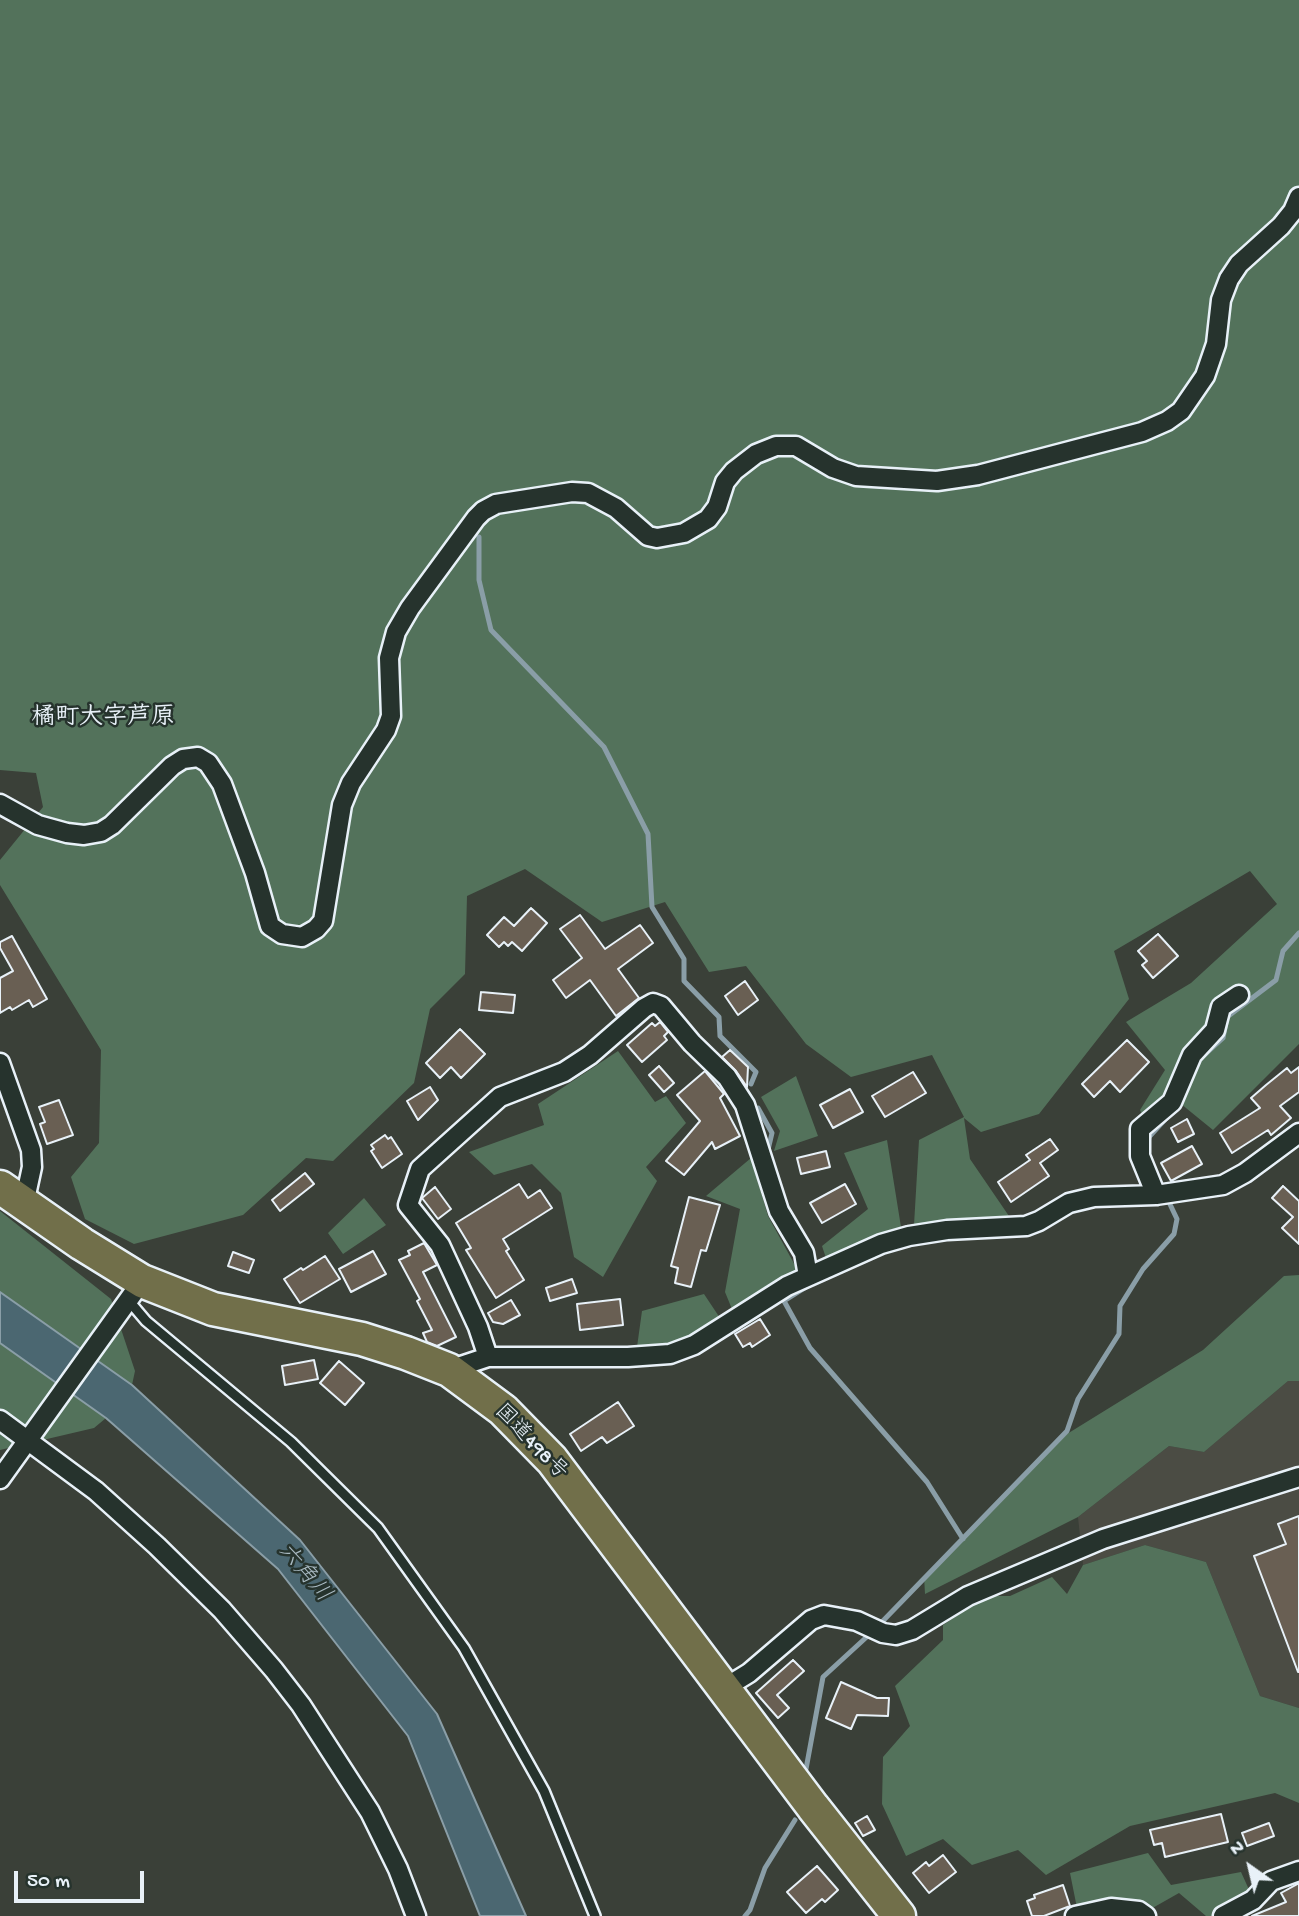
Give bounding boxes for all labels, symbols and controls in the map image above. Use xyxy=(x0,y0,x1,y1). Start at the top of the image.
district label: 橘町大字芦原 xyxy=(31,705,175,733)
street label: 国道498号 xyxy=(488,1400,572,1486)
water label: 六角川 xyxy=(270,1539,336,1609)
north arrow xyxy=(1215,1832,1285,1902)
text: N xyxy=(1226,1836,1250,1862)
scale bar xyxy=(18,1856,147,1900)
text: 50 m xyxy=(27,1870,70,1895)

